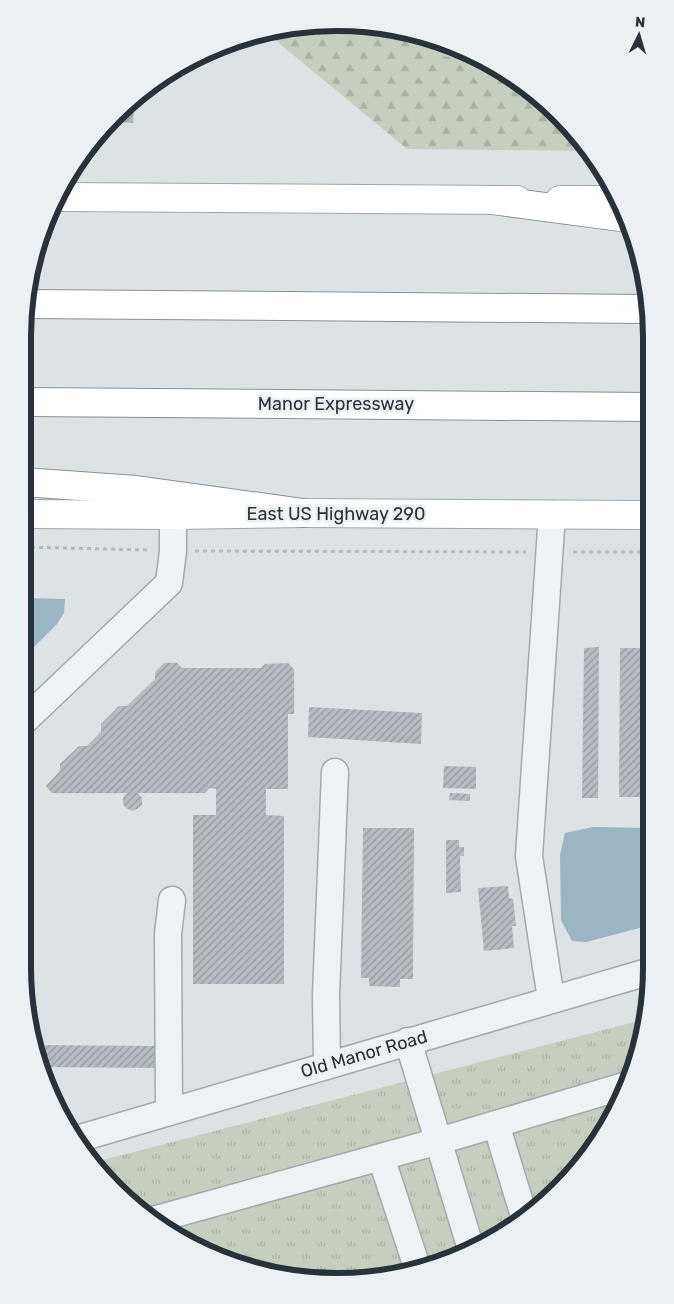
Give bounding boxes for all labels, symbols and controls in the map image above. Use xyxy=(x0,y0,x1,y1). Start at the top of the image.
north arrow xyxy=(614,10,664,60)
text: N xyxy=(634,14,646,31)
street label: Manor Expressway xyxy=(258,393,414,415)
street label: East US Highway 290 xyxy=(247,503,425,525)
street label: Old Manor Road xyxy=(298,1025,430,1083)

